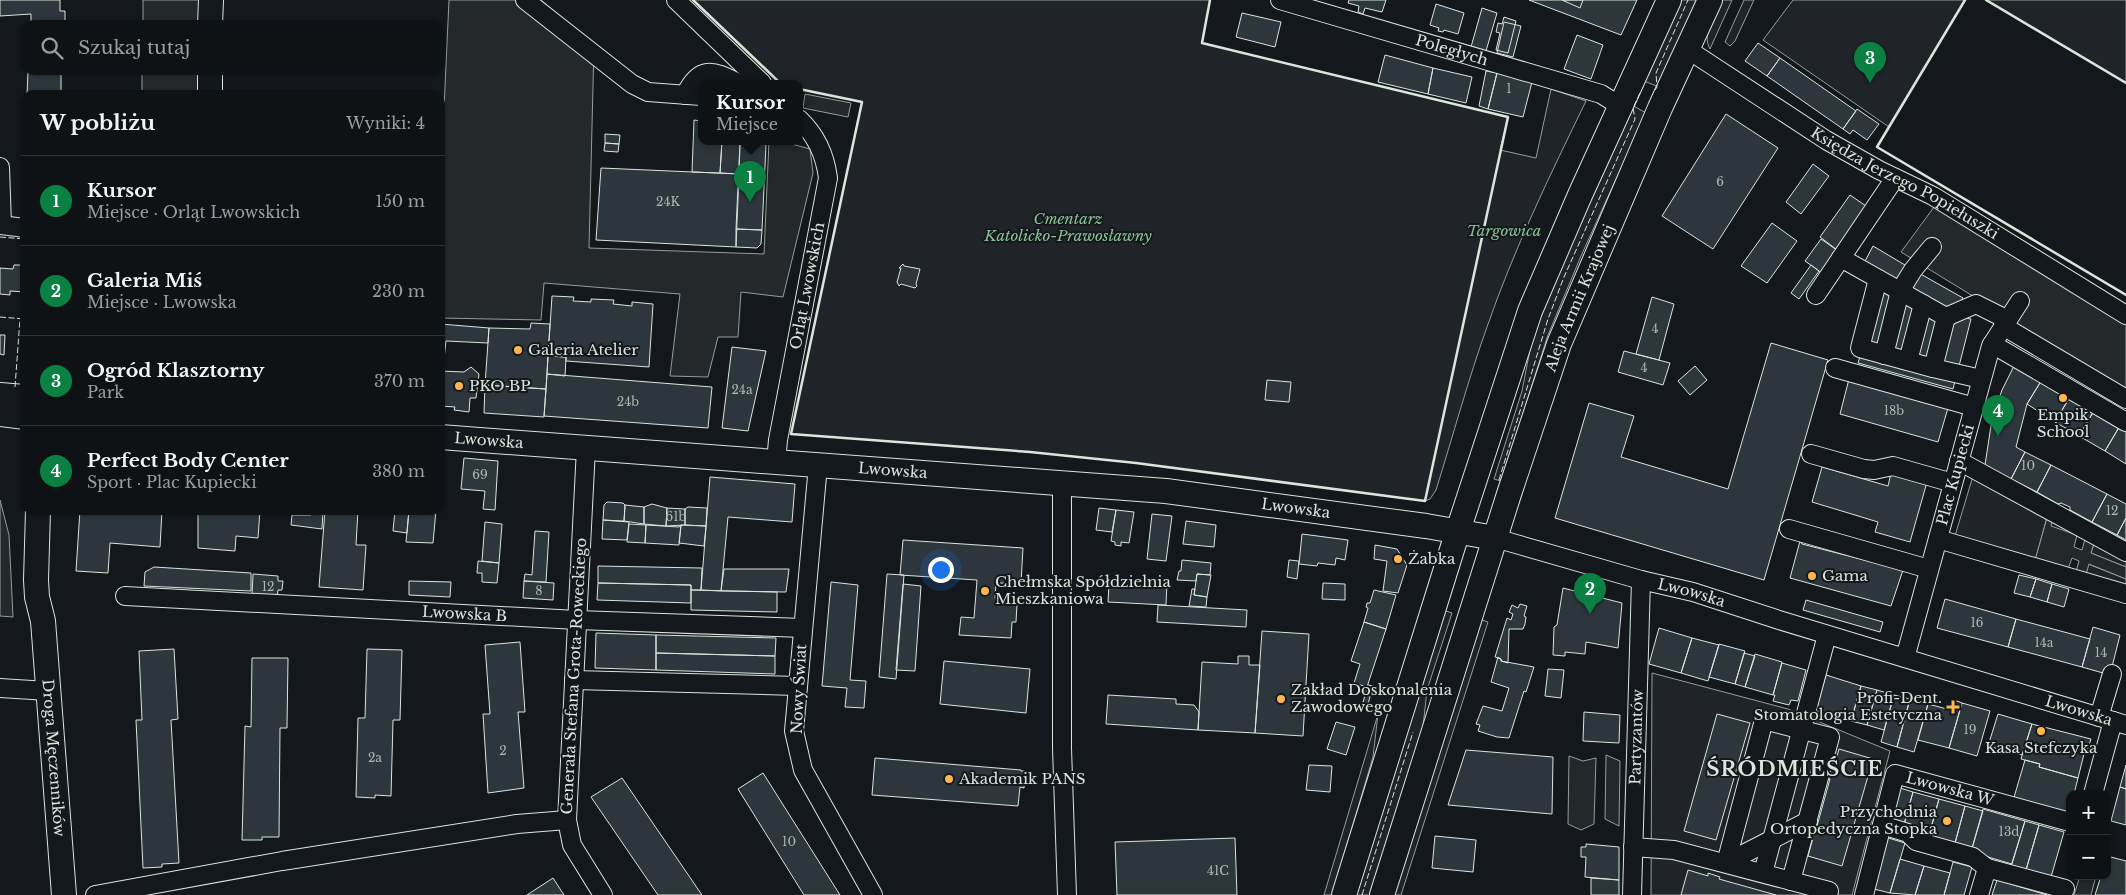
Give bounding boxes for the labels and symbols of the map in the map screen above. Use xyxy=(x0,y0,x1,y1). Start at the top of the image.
street label: Poległych xyxy=(1413,30,1490,69)
pin: 3 xyxy=(1854,42,1886,83)
house number: 1 xyxy=(1506,81,1512,96)
street label: Księdza Jerzego Popiełuszki xyxy=(1807,123,2002,243)
pin: 1 xyxy=(734,161,766,202)
house number: 6 xyxy=(1716,174,1724,189)
house number: 24K xyxy=(656,194,681,209)
park label: Cmentarz Katolicko-Prawosławny xyxy=(983,209,1152,245)
street label: Orląt Lwowskich xyxy=(785,221,828,351)
park label: Targowica xyxy=(1467,221,1541,240)
street label: Aleja Armii Krajowej xyxy=(1540,221,1618,375)
house number: 4 xyxy=(1651,321,1659,336)
place label: Galeria Atelier xyxy=(528,340,639,359)
marker: Galeria Atelier xyxy=(512,344,524,356)
house number: 4 xyxy=(1640,360,1648,375)
place label: PKO BP xyxy=(469,376,531,395)
marker: PKO BP xyxy=(453,380,465,392)
house number: 24a xyxy=(731,382,753,397)
marker: Empik School xyxy=(2057,392,2069,404)
house number: 24b xyxy=(617,394,639,409)
pin: 4 xyxy=(1982,395,2014,436)
house number: 18b xyxy=(1884,403,1904,418)
place label: Empik School xyxy=(2037,405,2090,441)
street label: Plac Kupiecki xyxy=(1932,422,1978,527)
street label: Lwowska xyxy=(454,428,525,452)
street label: Lwowska xyxy=(858,458,929,482)
house number: 10 xyxy=(2021,458,2035,473)
house number: 69 xyxy=(472,467,488,482)
street label: Lwowska xyxy=(1260,494,1332,522)
house number: 12 xyxy=(2106,503,2118,518)
house number: 61b xyxy=(666,509,687,524)
street label: Generała Stefana Grota-Roweckiego xyxy=(557,537,590,815)
place label: Żabka xyxy=(1408,549,1456,568)
marker: Żabka xyxy=(1392,553,1404,565)
your location xyxy=(928,557,954,583)
place label: Gama xyxy=(1822,566,1868,585)
marker: Gama xyxy=(1806,570,1818,582)
place label: Chełmska Spółdzielnia Mieszkaniowa xyxy=(995,572,1171,608)
pin: 2 xyxy=(1574,573,1606,614)
street label: Lwowska xyxy=(1656,574,1728,611)
house number: 12 xyxy=(262,579,274,594)
house number: 8 xyxy=(535,583,543,598)
marker: Chełmska Spółdzielnia Mieszkaniowa xyxy=(979,585,991,597)
street label: Lwowska B xyxy=(422,602,507,625)
house number: 16 xyxy=(1970,615,1984,630)
house number: 14a xyxy=(2034,635,2054,650)
street label: Nowy Świat xyxy=(787,643,810,734)
house number: 14 xyxy=(2095,645,2107,660)
street label: Droga Męczenników xyxy=(38,678,70,837)
place label: Zakład Doskonalenia Zawodowego xyxy=(1291,680,1453,716)
place label: Profi-Dent. Stomatologia Estetyczna xyxy=(1754,688,1943,724)
street label: Partyzantów xyxy=(1625,689,1647,785)
street label: Lwowska xyxy=(2043,691,2116,730)
marker: Zakład Doskonalenia Zawodowego xyxy=(1275,693,1287,705)
marker: Profi-Dent. Stomatologia Estetyczna xyxy=(1946,700,1960,714)
house number: 19 xyxy=(1963,722,1977,737)
marker: Kasa Stefczyka xyxy=(2035,725,2047,737)
place label: Kasa Stefczyka xyxy=(1985,738,2098,757)
house number: 2 xyxy=(499,743,507,758)
house number: 2a xyxy=(368,750,382,765)
district label: ŚRÓDMIEŚCIE xyxy=(1706,756,1884,781)
street label: Lwowska W xyxy=(1904,767,1997,810)
place label: Akademik PANS xyxy=(958,769,1086,788)
marker: Akademik PANS xyxy=(943,773,955,785)
place label: Przychodnia Ortopedyczna Stopka xyxy=(1770,802,1938,838)
marker: Przychodnia Ortopedyczna Stopka xyxy=(1941,815,1953,827)
house number: 13d xyxy=(1999,824,2019,839)
house number: 10 xyxy=(782,834,796,849)
house number: 41C xyxy=(1207,863,1229,878)

